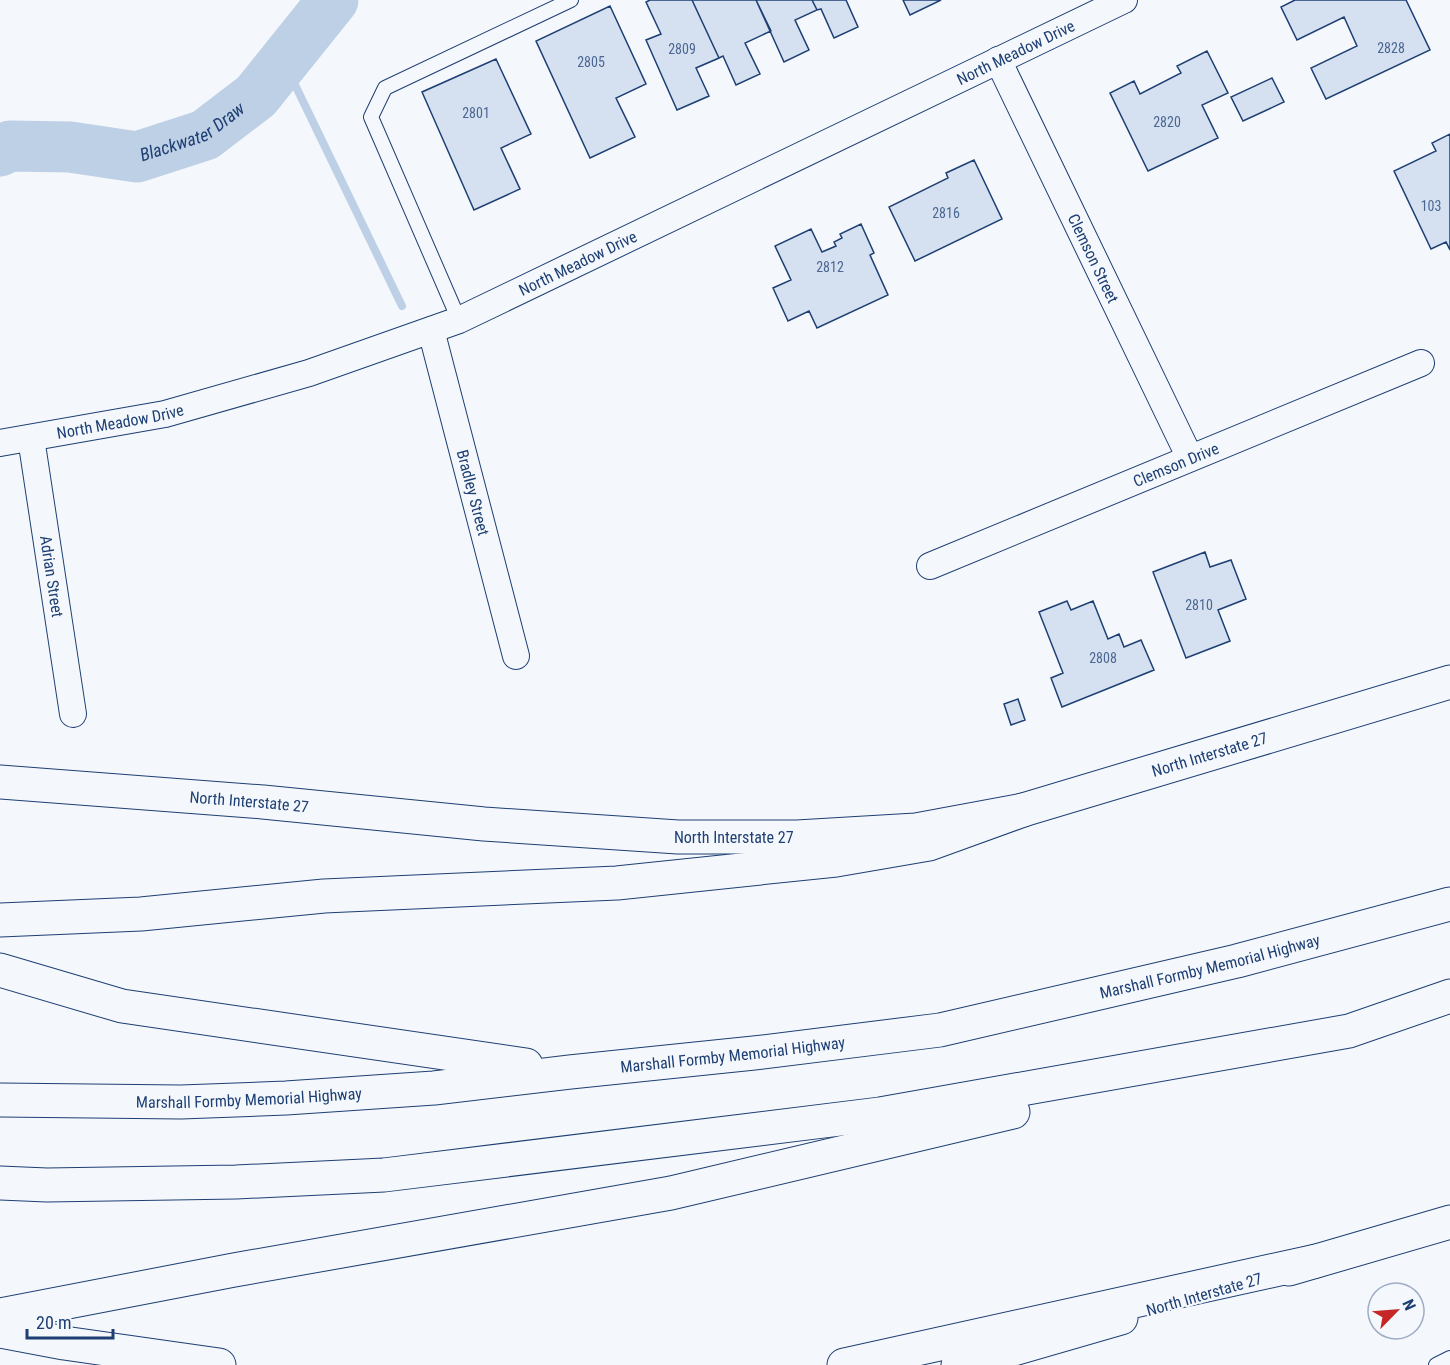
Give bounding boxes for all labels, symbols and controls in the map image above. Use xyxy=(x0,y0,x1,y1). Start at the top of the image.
street label: North Meadow Drive xyxy=(954,16,1078,89)
house number: 2828 xyxy=(1377,40,1405,56)
house number: 2809 xyxy=(668,41,696,57)
house number: 2805 xyxy=(577,54,605,70)
water label: Blackwater Draw xyxy=(137,97,249,165)
house number: 2801 xyxy=(462,105,490,121)
house number: 2820 xyxy=(1153,114,1181,130)
house number: 103 xyxy=(1421,198,1441,214)
house number: 2816 xyxy=(932,205,960,221)
street label: Clemson Street xyxy=(1064,211,1123,306)
street label: North Meadow Drive xyxy=(516,227,640,300)
house number: 2812 xyxy=(816,259,844,275)
street label: North Meadow Drive xyxy=(55,400,186,443)
street label: Clemson Drive xyxy=(1130,439,1222,491)
street label: Bradley Street xyxy=(453,448,493,538)
street label: Adrian Street xyxy=(36,534,67,619)
house number: 2810 xyxy=(1185,597,1213,613)
house number: 2808 xyxy=(1089,650,1117,666)
street label: North Interstate 27 xyxy=(1150,728,1270,781)
street label: North Interstate 27 xyxy=(189,787,310,817)
street label: North Interstate 27 xyxy=(674,828,794,847)
street label: Marshall Formby Memorial Highway xyxy=(1098,930,1322,1003)
street label: Marshall Formby Memorial Highway xyxy=(619,1033,847,1077)
street label: Marshall Formby Memorial Highway xyxy=(136,1084,363,1112)
street label: North Interstate 27 xyxy=(1144,1269,1264,1320)
north arrow xyxy=(1366,1281,1426,1341)
text: N xyxy=(1398,1296,1420,1313)
scale bar xyxy=(27,1302,112,1340)
text: 20 m xyxy=(36,1312,71,1333)

